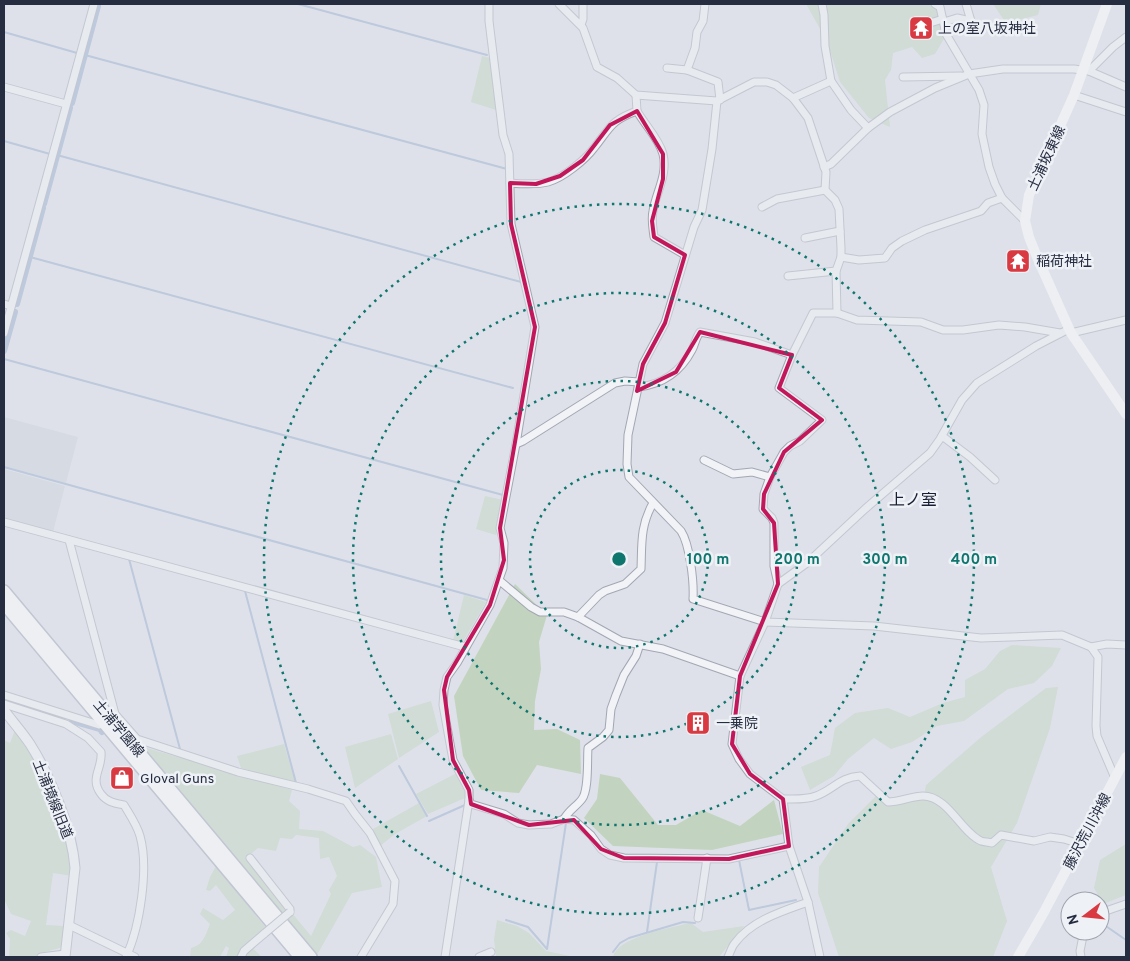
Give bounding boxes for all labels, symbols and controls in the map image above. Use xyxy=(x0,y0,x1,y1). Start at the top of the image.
temple icon: 上の室八坂神社 xyxy=(908,15,934,41)
place label: 上の室八坂神社 xyxy=(938,21,1036,38)
street label: 土浦坂東線 xyxy=(1025,123,1070,194)
temple icon: 稲荷神社 xyxy=(1005,248,1031,274)
place label: 稲荷神社 xyxy=(1036,254,1092,271)
district label: 上ノ室 xyxy=(889,491,937,511)
centre of rings xyxy=(610,550,628,568)
text: 100 m xyxy=(687,551,729,570)
text: 200 m xyxy=(774,551,820,570)
text: 300 m xyxy=(862,551,908,570)
text: 400 m xyxy=(951,551,997,570)
street label: 土浦学園線 xyxy=(89,697,147,761)
building icon: 一乗院 xyxy=(685,710,711,736)
place label: 一乗院 xyxy=(716,716,758,733)
street label: 土浦境線旧道 xyxy=(28,757,75,842)
shop icon: Gloval Guns xyxy=(109,765,135,791)
place label: Gloval Guns xyxy=(140,771,214,788)
street label: 藤沢荒川沖線 xyxy=(1061,791,1116,873)
north arrow xyxy=(1060,891,1110,941)
text: N xyxy=(1064,912,1084,926)

